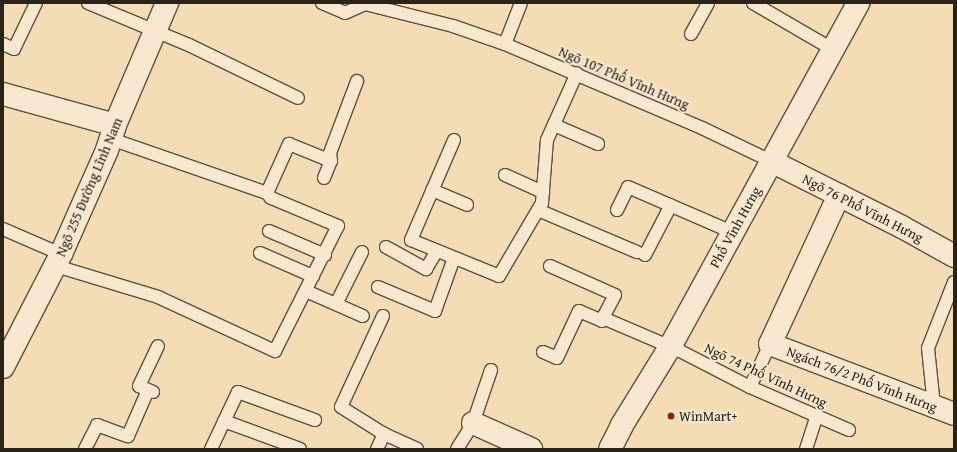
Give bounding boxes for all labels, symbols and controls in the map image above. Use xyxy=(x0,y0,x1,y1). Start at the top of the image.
street label: Ngõ 107 Phố Vĩnh Hưng xyxy=(556,43,692,113)
street label: Ngõ 255 Đường Lĩnh Nam xyxy=(52,115,126,259)
street label: Ngõ 76 Phố Vĩnh Hưng xyxy=(800,170,926,246)
street label: Phố Vĩnh Hưng xyxy=(706,183,764,271)
street label: Ngõ 74 Phố Vĩnh Hưng xyxy=(702,339,830,411)
street label: Ngách 76/2 Phố Vĩnh Hưng xyxy=(784,342,940,416)
place label: WinMart+ xyxy=(679,408,737,424)
marker: WinMart+ xyxy=(666,411,676,421)

